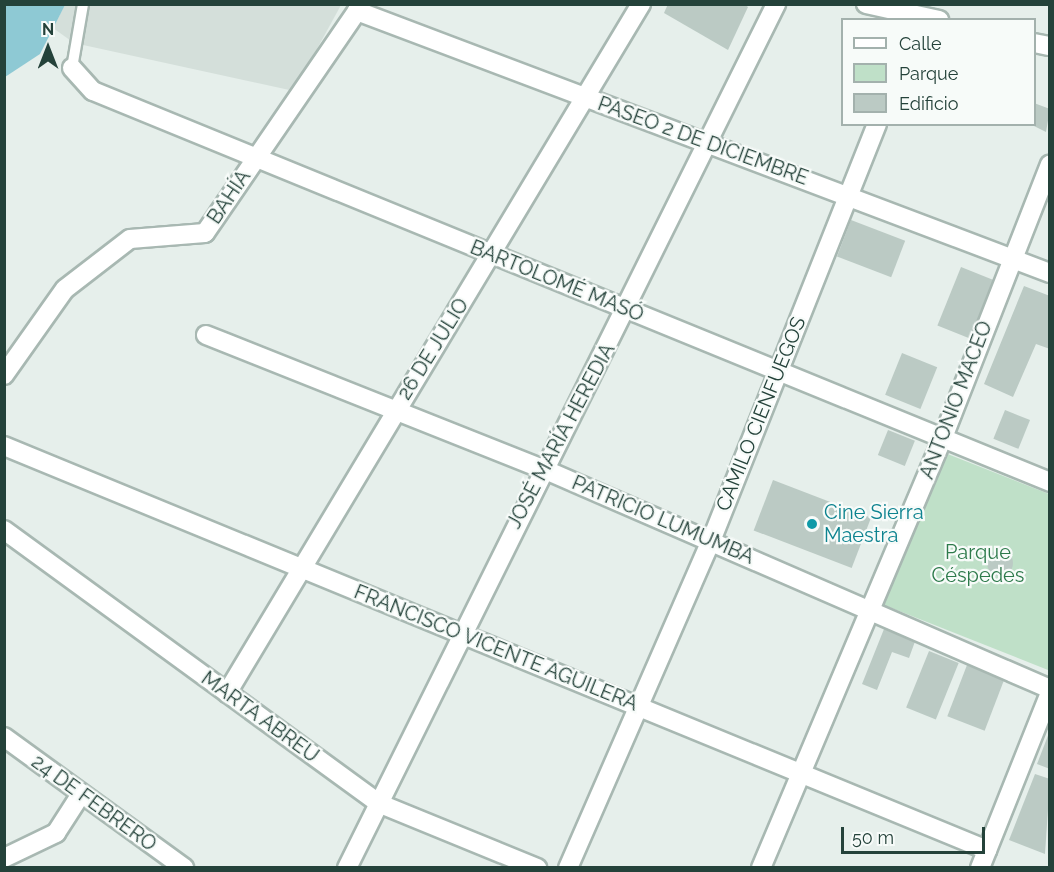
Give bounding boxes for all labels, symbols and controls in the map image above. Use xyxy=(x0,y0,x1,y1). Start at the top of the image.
north arrow xyxy=(18,18,78,78)
legend xyxy=(841,18,1036,126)
text: N xyxy=(42,20,54,39)
text: Calle xyxy=(899,33,942,54)
text: Parque xyxy=(899,63,958,84)
street label: PASEO 2 DE DICIEMBRE xyxy=(594,92,812,190)
text: Edificio xyxy=(899,93,958,114)
street label: BAHÍA xyxy=(202,166,256,228)
street label: BARTOLOMÉ MASÓ xyxy=(467,235,647,327)
street label: 26 DE JULIO xyxy=(392,294,474,404)
street label: CAMILO CIENFUEGOS xyxy=(711,313,811,515)
street label: ANTONIO MACEO xyxy=(915,318,997,482)
street label: JOSÉ MARÍA HEREDIA xyxy=(502,339,620,533)
street label: PATRICIO LUMUMBA xyxy=(568,471,758,569)
place label: Cine Sierra Maestra xyxy=(824,500,924,547)
marker: Cine Sierra Maestra xyxy=(805,517,819,531)
park label: Parque Céspedes xyxy=(931,541,1025,588)
street label: FRANCISCO VICENTE AGUILERA xyxy=(350,580,642,716)
street label: MARTA ABREU xyxy=(196,666,324,768)
street label: 24 DE FEBRERO xyxy=(27,750,161,856)
scale bar xyxy=(844,815,988,853)
text: 50 m xyxy=(852,827,894,848)

